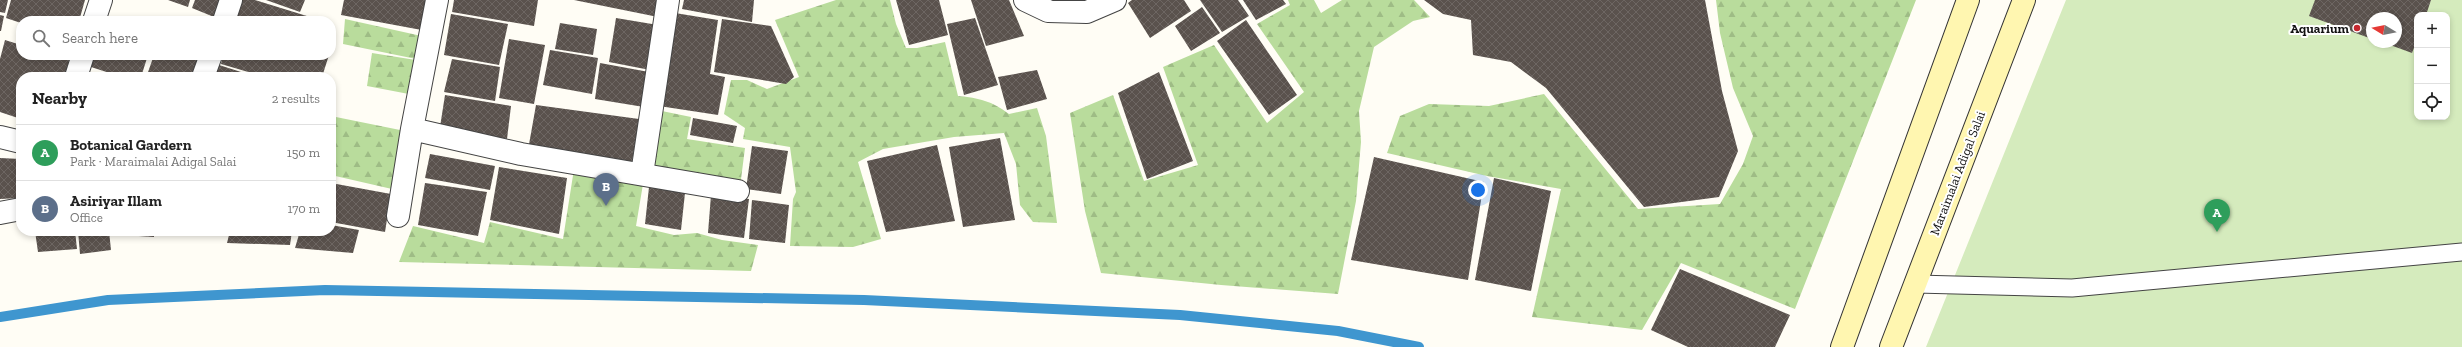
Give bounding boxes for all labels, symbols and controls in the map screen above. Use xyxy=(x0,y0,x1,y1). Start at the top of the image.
north arrow xyxy=(2366,12,2402,48)
map controls xyxy=(2414,12,2450,120)
button: + xyxy=(2414,12,2450,48)
search box xyxy=(16,16,336,60)
place label: Aquarium xyxy=(2290,21,2350,36)
marker: Aquarium xyxy=(2352,23,2362,33)
icon: search xyxy=(30,27,52,49)
text: Search here xyxy=(62,29,138,47)
button: − xyxy=(2414,48,2450,84)
button: locate xyxy=(2414,84,2450,120)
text: Nearby xyxy=(32,88,87,108)
text: 2 results xyxy=(272,91,320,106)
street label: Maraimalai Adigal Salai xyxy=(1927,109,1988,237)
text: Botanical Gardern xyxy=(70,136,192,154)
text: A xyxy=(41,145,49,160)
text: 150 m xyxy=(287,145,320,160)
text: Park · Maraimalai Adigal Salai xyxy=(70,154,236,169)
pin: B xyxy=(593,173,619,206)
your location xyxy=(1468,180,1488,200)
text: Asiriyar Illam xyxy=(70,192,162,210)
pin: A xyxy=(2204,199,2230,232)
text: B xyxy=(41,201,49,216)
text: 170 m xyxy=(287,201,320,216)
text: Office xyxy=(70,210,103,225)

